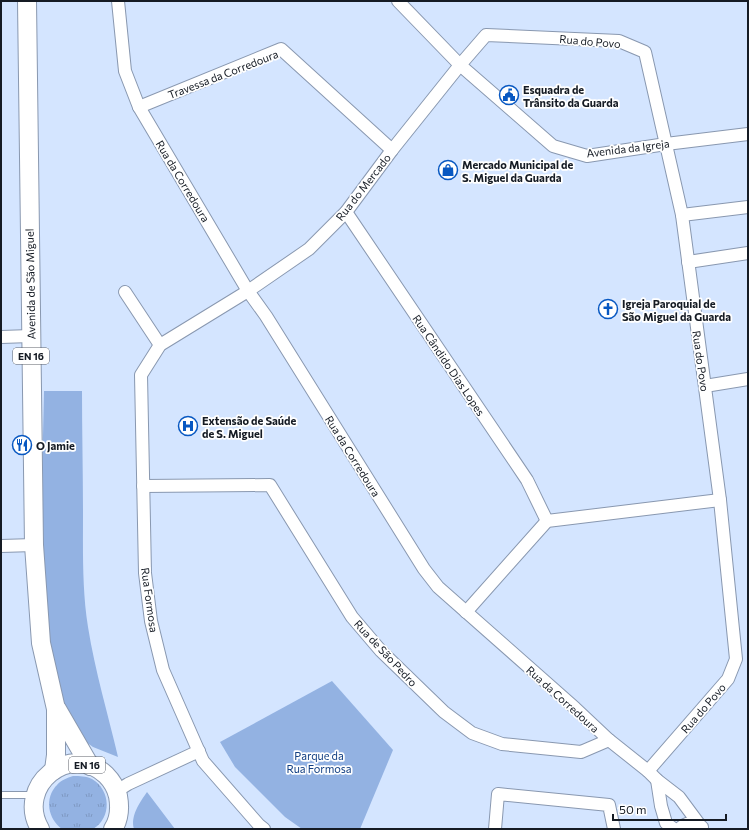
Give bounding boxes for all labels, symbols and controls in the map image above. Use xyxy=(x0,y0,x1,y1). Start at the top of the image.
street label: Rua do Povo xyxy=(559,32,622,50)
street label: Travessa da Corredoura xyxy=(166,47,280,101)
place label: Esquadra de Trânsito da Guarda xyxy=(523,83,619,109)
public building icon: Esquadra de Trânsito da Guarda xyxy=(498,84,520,106)
street label: Avenida da Igreja xyxy=(586,136,670,160)
street label: Rua da Corredoura xyxy=(153,138,213,224)
street label: Rua do Mercado xyxy=(333,151,393,223)
place label: Mercado Municipal de S. Miguel da Guarda xyxy=(462,158,573,184)
shop icon: Mercado Municipal de S. Miguel da Guarda xyxy=(437,159,459,181)
street label: Avenida de São Miguel xyxy=(23,228,37,340)
place label: Igreja Paroquial de São Miguel da Guarda xyxy=(622,297,731,323)
church icon: Igreja Paroquial de São Miguel da Guarda xyxy=(597,298,619,320)
street label: Rua Cândido Dias Lopes xyxy=(410,312,488,418)
street label: Rua do Povo xyxy=(690,330,712,393)
road number: EN 16 xyxy=(13,348,49,364)
street label: Rua da Corredoura xyxy=(323,413,383,499)
place label: Extensão de Saúde de S. Miguel xyxy=(202,414,297,440)
hospital icon: Extensão de Saúde de S. Miguel xyxy=(177,415,199,437)
restaurant icon: O Jamie xyxy=(11,434,33,456)
place label: O Jamie xyxy=(36,439,75,453)
street label: Rua Formosa xyxy=(139,567,161,633)
street label: Rua de São Pedro xyxy=(352,617,420,689)
street label: Rua da Corredoura xyxy=(524,663,602,735)
street label: Rua do Povo xyxy=(678,680,728,735)
park label: Parque da Rua Formosa xyxy=(286,749,352,775)
road number: EN 16 xyxy=(69,757,105,773)
scale bar xyxy=(613,796,726,822)
text: 50 m xyxy=(619,802,647,816)

